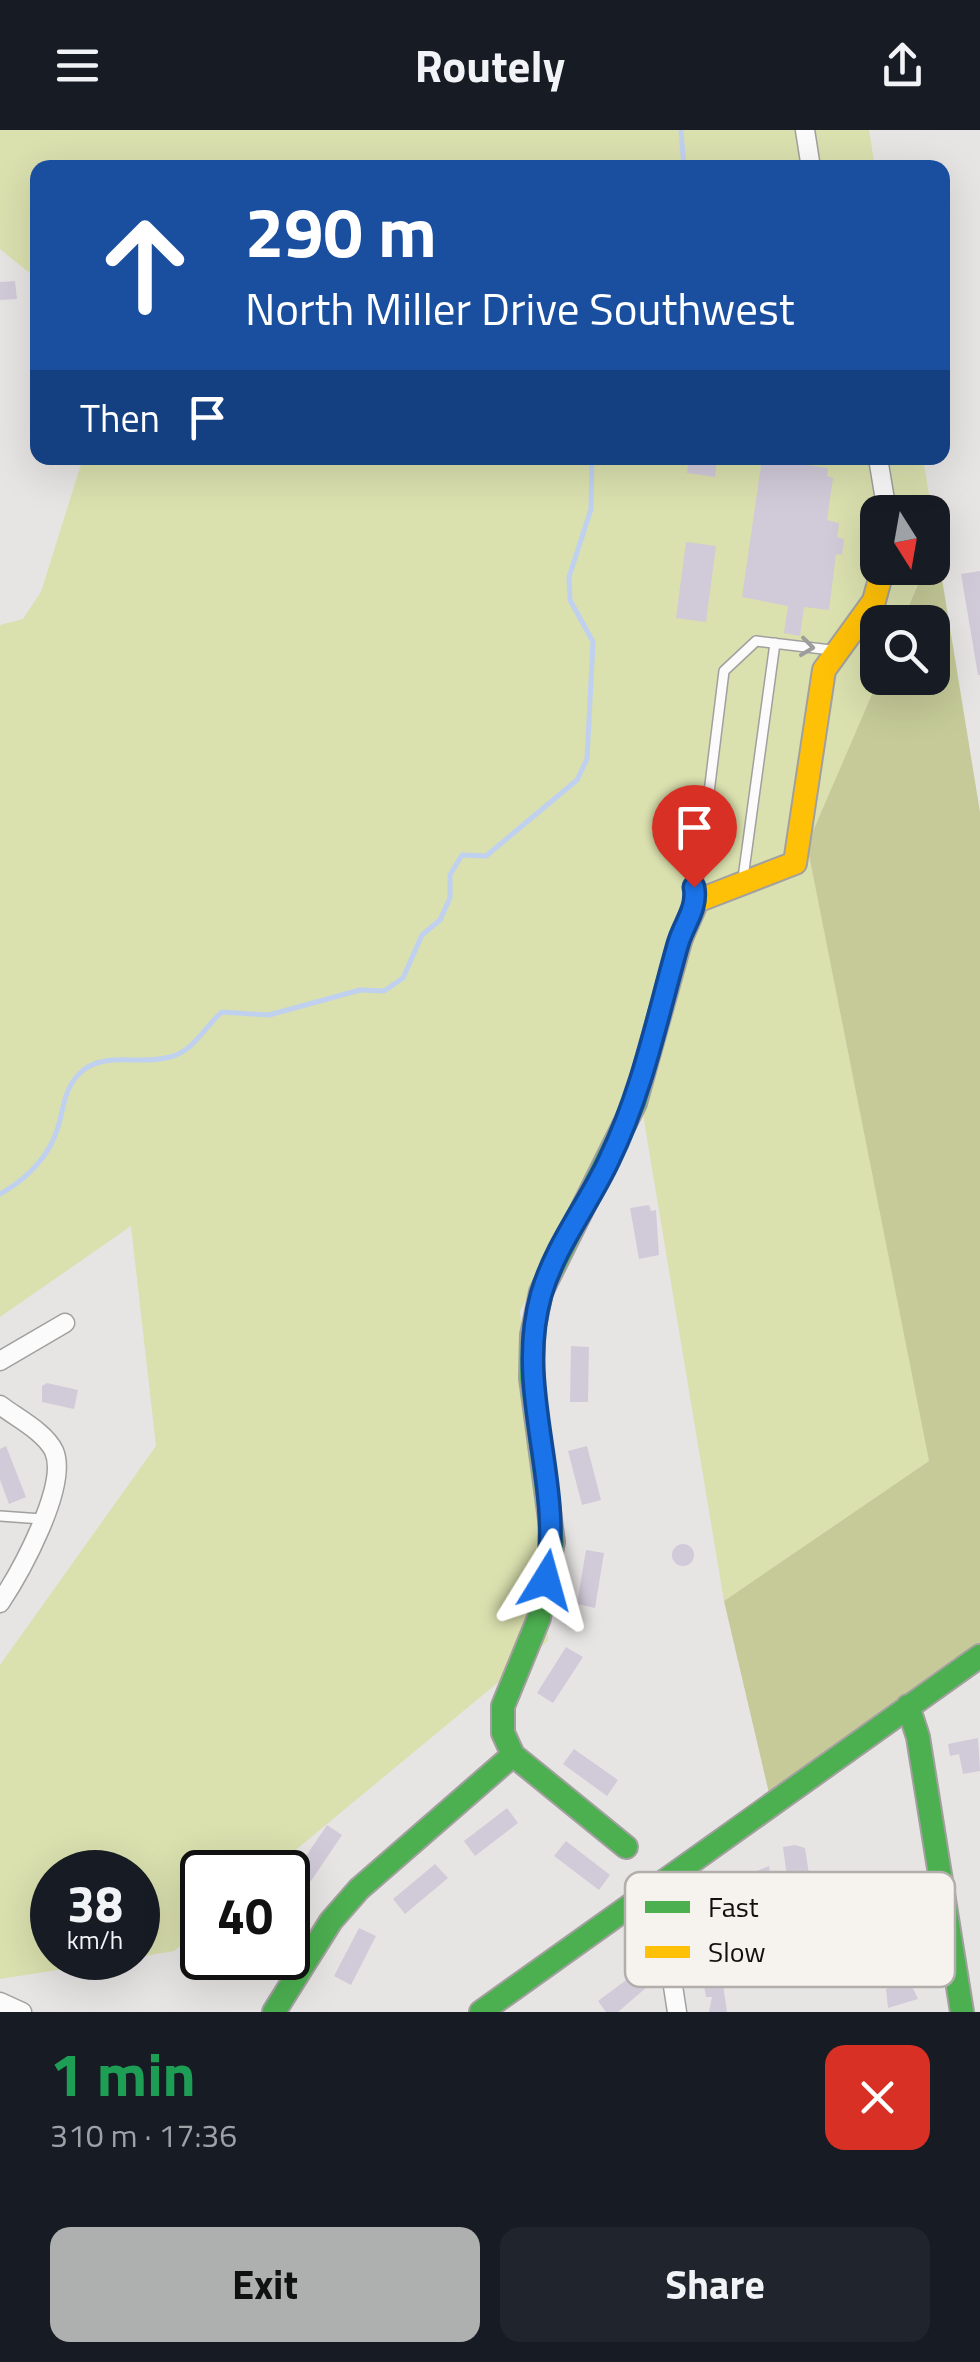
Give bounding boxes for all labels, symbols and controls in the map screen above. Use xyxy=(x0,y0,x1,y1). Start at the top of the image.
text: Routely xyxy=(415,31,565,99)
icon: menu xyxy=(50,38,105,93)
icon: share xyxy=(875,38,930,93)
text: 290 m xyxy=(245,178,437,284)
icon: ahead xyxy=(80,200,210,330)
text: North Miller Drive Southwest xyxy=(245,274,795,342)
text: Then xyxy=(80,389,160,447)
icon: arrive xyxy=(180,390,235,445)
north arrow xyxy=(860,495,950,585)
map controls xyxy=(860,495,950,695)
button: search xyxy=(860,605,950,695)
one-way arrow xyxy=(799,636,815,657)
pin xyxy=(652,785,737,888)
icon: arrive xyxy=(667,800,722,855)
position arrow xyxy=(494,1528,598,1632)
speed limit sign: 40 xyxy=(180,1850,310,1980)
text: 38 xyxy=(67,1865,123,1941)
legend xyxy=(625,1872,955,1987)
text: Fast xyxy=(708,1885,759,1928)
text: km/h xyxy=(67,1921,123,1959)
text: Slow xyxy=(708,1930,766,1973)
text: 1 min xyxy=(50,2028,196,2119)
button: close xyxy=(825,2045,930,2150)
text: 310 m · 17:36 xyxy=(50,2111,237,2159)
button: Exit xyxy=(50,2227,480,2342)
button: Share xyxy=(500,2227,930,2342)

